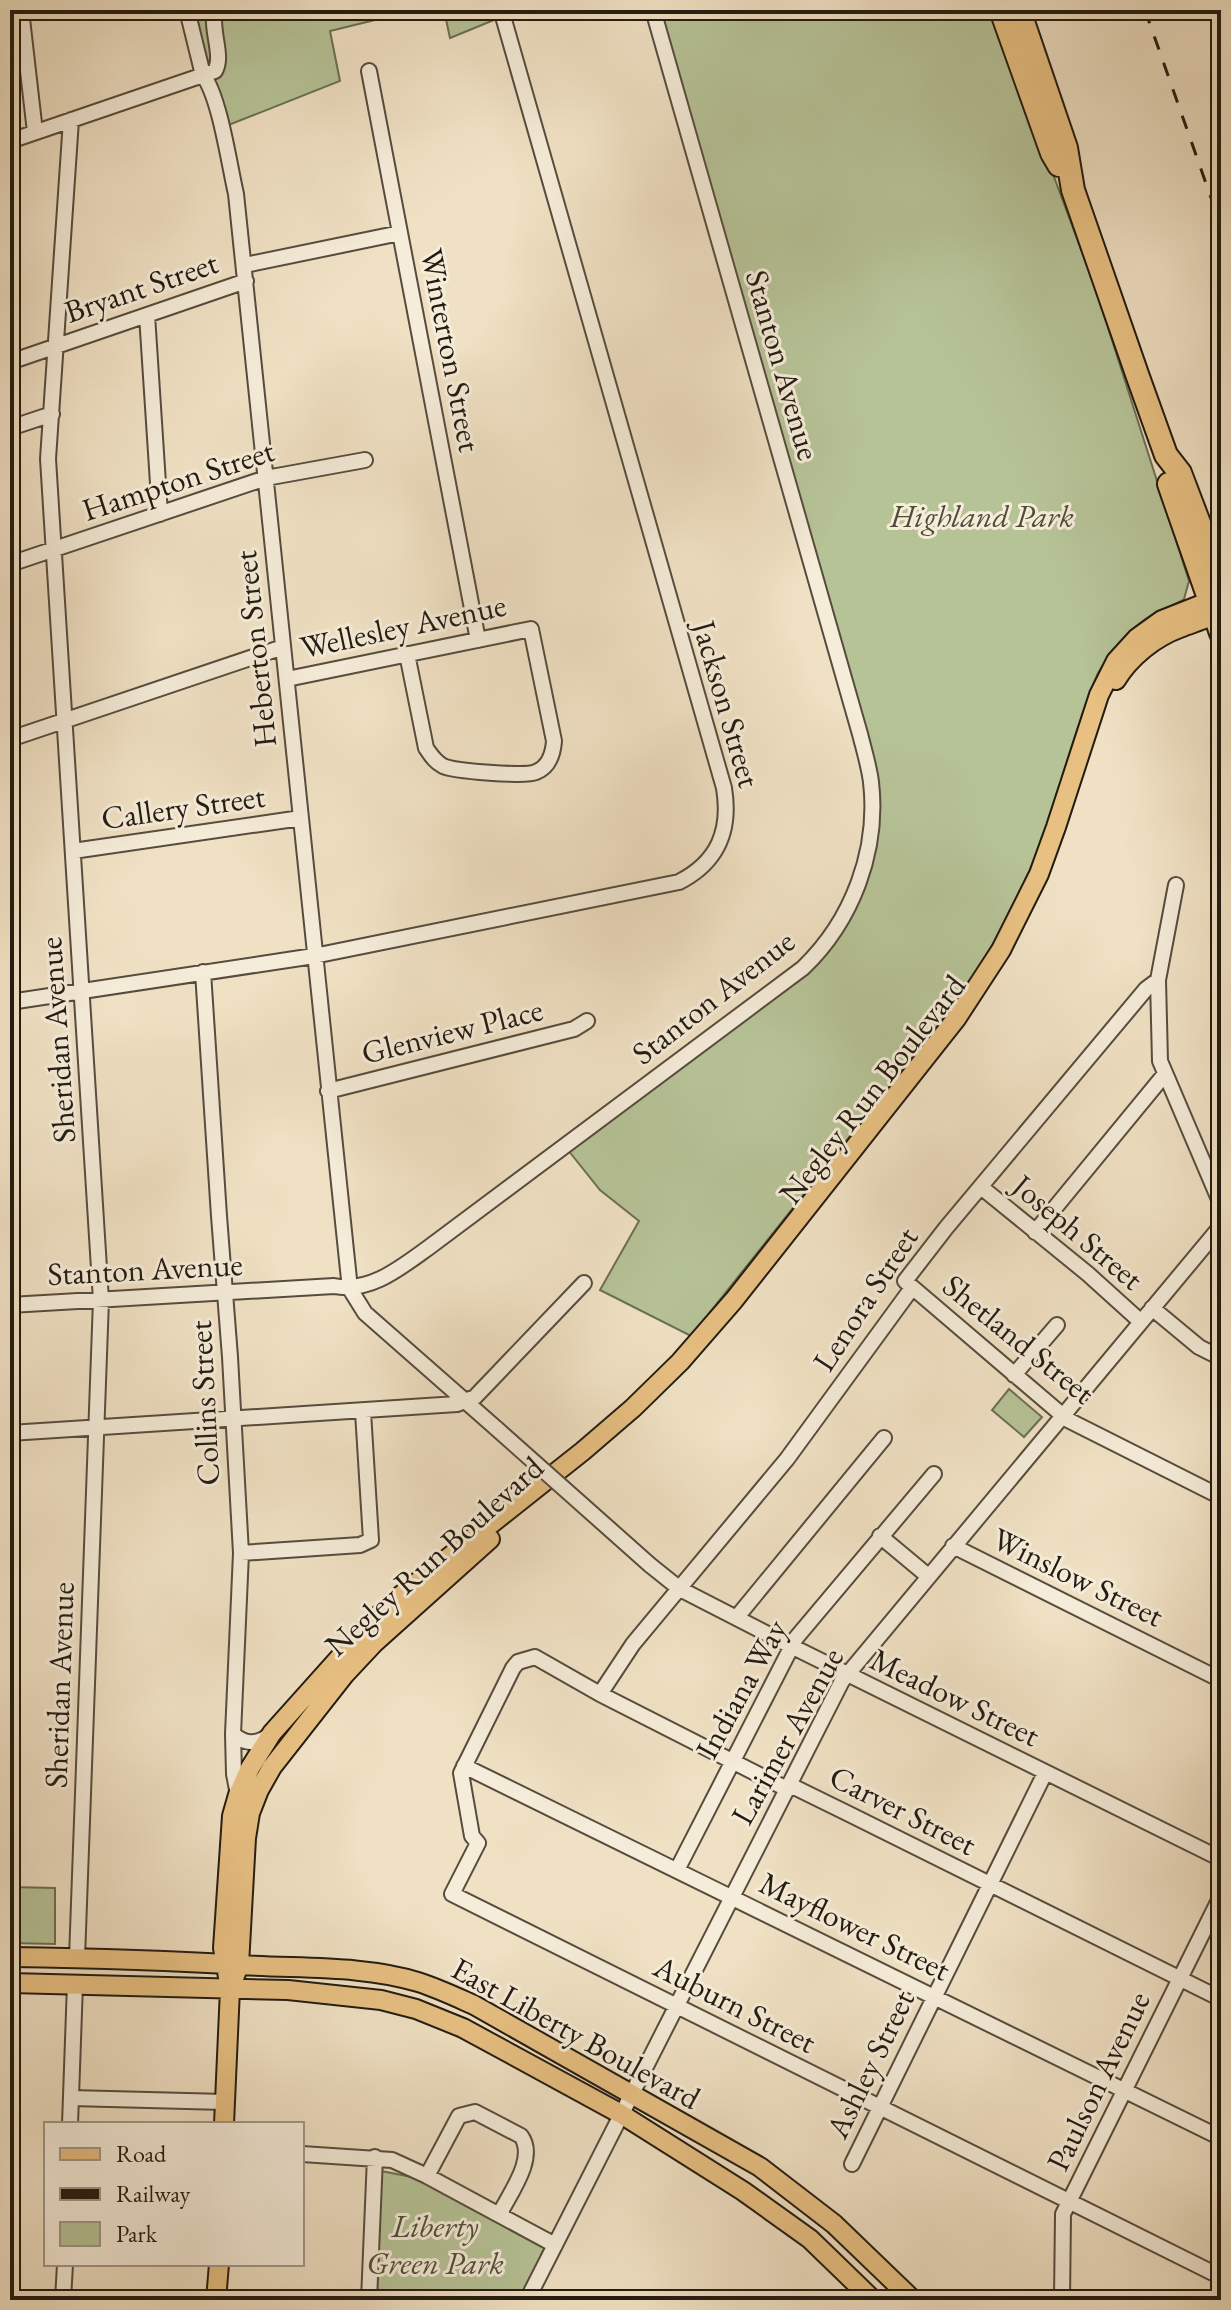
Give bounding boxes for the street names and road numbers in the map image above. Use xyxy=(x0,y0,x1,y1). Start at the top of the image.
street label: Bryant Street xyxy=(59,241,223,333)
street label: Winterton Street xyxy=(411,245,491,455)
street label: Stanton Avenue xyxy=(736,265,830,465)
street label: Hampton Street xyxy=(77,429,279,531)
street label: Heberton Street xyxy=(224,549,286,749)
street label: Wellesley Avenue xyxy=(296,584,510,668)
street label: Jackson Street xyxy=(682,613,771,792)
street label: Callery Street xyxy=(99,775,267,839)
street label: Stanton Avenue xyxy=(623,920,803,1074)
street label: Sheridan Avenue xyxy=(29,936,85,1144)
street label: Negley Run Boulevard xyxy=(769,965,975,1212)
street label: Glenview Place xyxy=(357,988,547,1074)
street label: Joseph Street xyxy=(1001,1163,1152,1299)
street label: Lenora Street xyxy=(803,1219,927,1379)
street label: Stanton Avenue xyxy=(46,1243,244,1295)
street label: Shetland Street xyxy=(934,1265,1104,1413)
street label: Collins Street xyxy=(179,1319,229,1487)
street label: Negley Run Boulevard xyxy=(316,1446,553,1665)
street label: Winslow Street xyxy=(985,1517,1171,1637)
street label: Sheridan Avenue xyxy=(34,1581,84,1789)
street label: Indiana Way xyxy=(685,1611,797,1766)
street label: Meadow Street xyxy=(863,1638,1047,1756)
street label: Larimer Avenue xyxy=(721,1640,853,1832)
street label: Carver Street xyxy=(823,1755,983,1865)
street label: Mayflower Street xyxy=(753,1862,957,1990)
street label: Auburn Street xyxy=(646,1945,823,2063)
street label: East Liberty Boulevard xyxy=(444,1947,709,2119)
street label: Ashley Street xyxy=(816,1983,924,2146)
street label: Paulson Avenue xyxy=(1036,1984,1160,2178)

